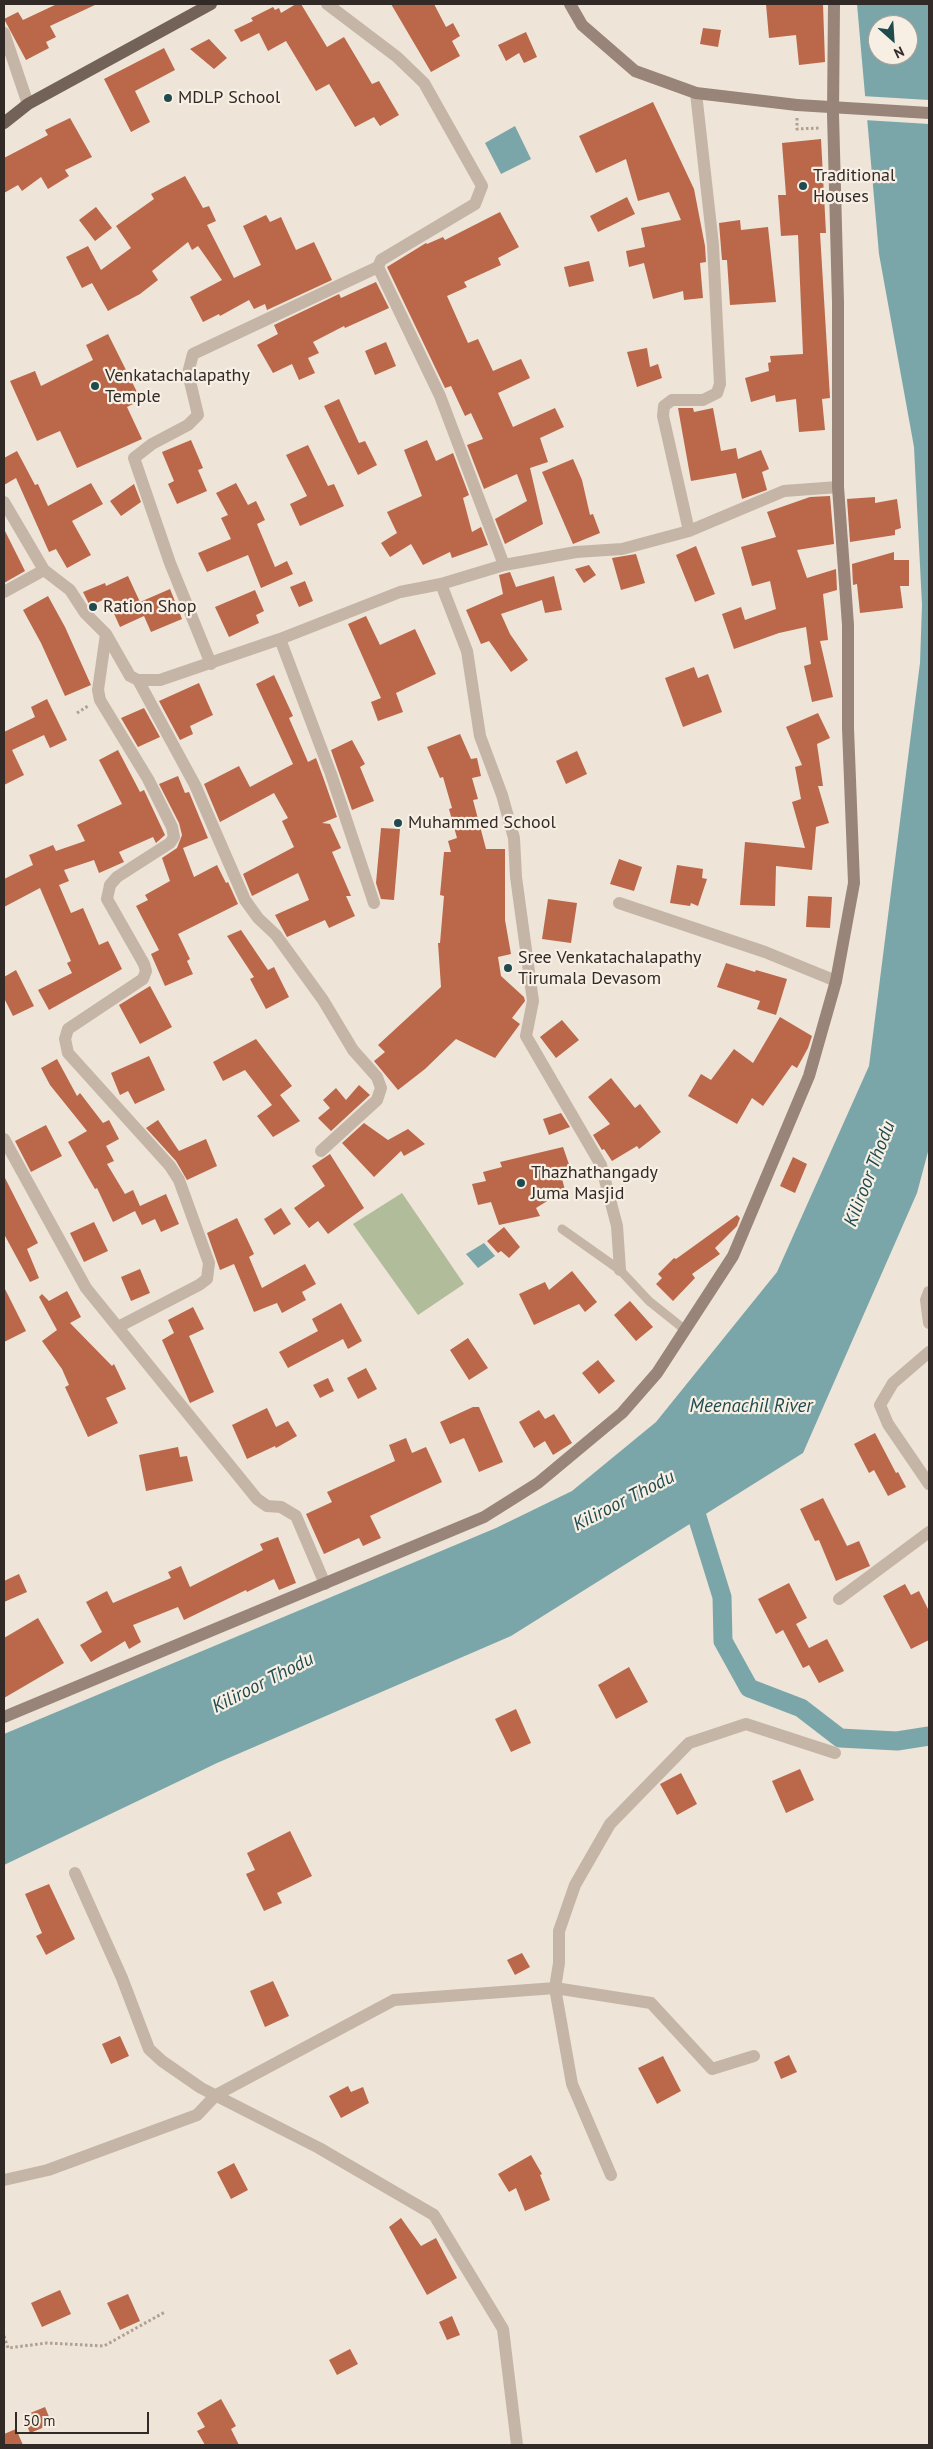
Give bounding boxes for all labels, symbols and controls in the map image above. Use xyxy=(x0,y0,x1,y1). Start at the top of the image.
north arrow xyxy=(868,15,918,65)
text: N xyxy=(891,42,907,63)
place label: MDLP School xyxy=(178,87,280,109)
marker: MDLP School xyxy=(162,92,174,104)
place label: Traditional Houses xyxy=(813,165,895,208)
marker: Traditional Houses xyxy=(797,180,809,192)
place label: Venkatachalapathy Temple xyxy=(105,365,250,408)
marker: Venkatachalapathy Temple xyxy=(89,380,101,392)
place label: Ration Shop xyxy=(103,596,196,618)
marker: Ration Shop xyxy=(87,601,99,613)
place label: Muhammed School xyxy=(408,812,556,834)
marker: Muhammed School xyxy=(392,817,404,829)
place label: Sree Venkatachalapathy Tirumala Devasom xyxy=(518,947,701,990)
marker: Sree Venkatachalapathy Tirumala Devasom xyxy=(502,962,514,974)
water label: Kiliroor Thodu xyxy=(839,1118,901,1230)
place label: Thazhathangady Juma Masjid xyxy=(531,1162,658,1204)
marker: Thazhathangady Juma Masjid xyxy=(515,1177,527,1189)
water label: Meenachil River xyxy=(690,1396,812,1418)
water label: Kiliroor Thodu xyxy=(569,1466,679,1536)
water label: Kiliroor Thodu xyxy=(208,1648,318,1718)
scale bar xyxy=(18,2402,151,2434)
text: 50 m xyxy=(23,2411,56,2430)

